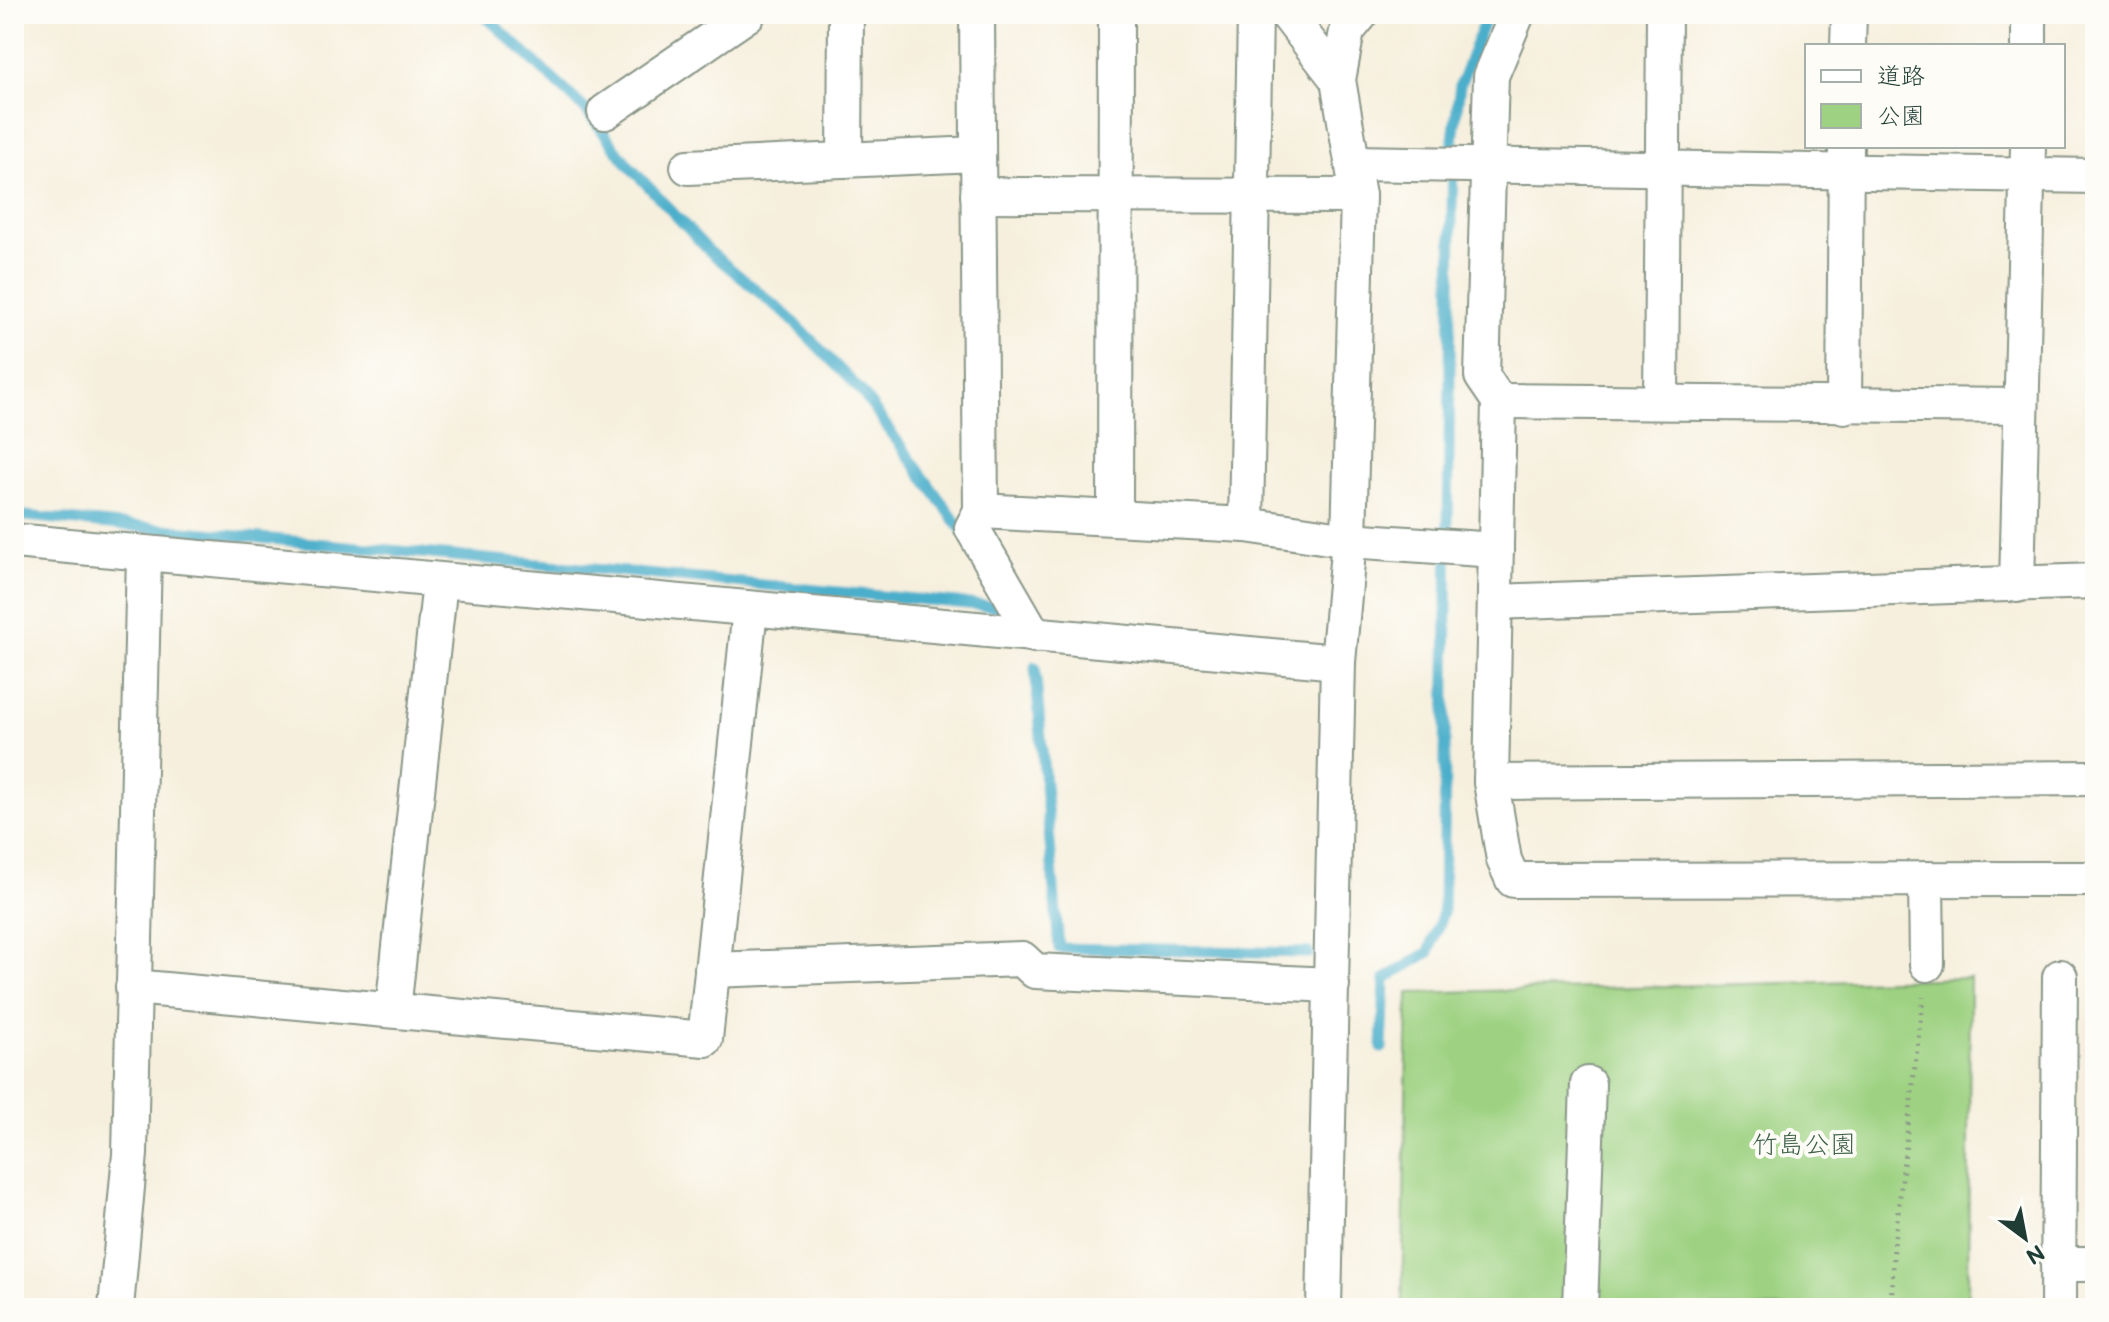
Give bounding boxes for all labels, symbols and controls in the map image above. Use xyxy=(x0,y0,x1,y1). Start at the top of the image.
legend xyxy=(1805,44,2065,148)
text: 道路 xyxy=(1877,62,1925,91)
text: 公園 xyxy=(1877,102,1925,131)
park label: 竹島公園 xyxy=(1752,1130,1856,1161)
north arrow xyxy=(1985,1198,2065,1278)
text: N xyxy=(2021,1238,2049,1270)

